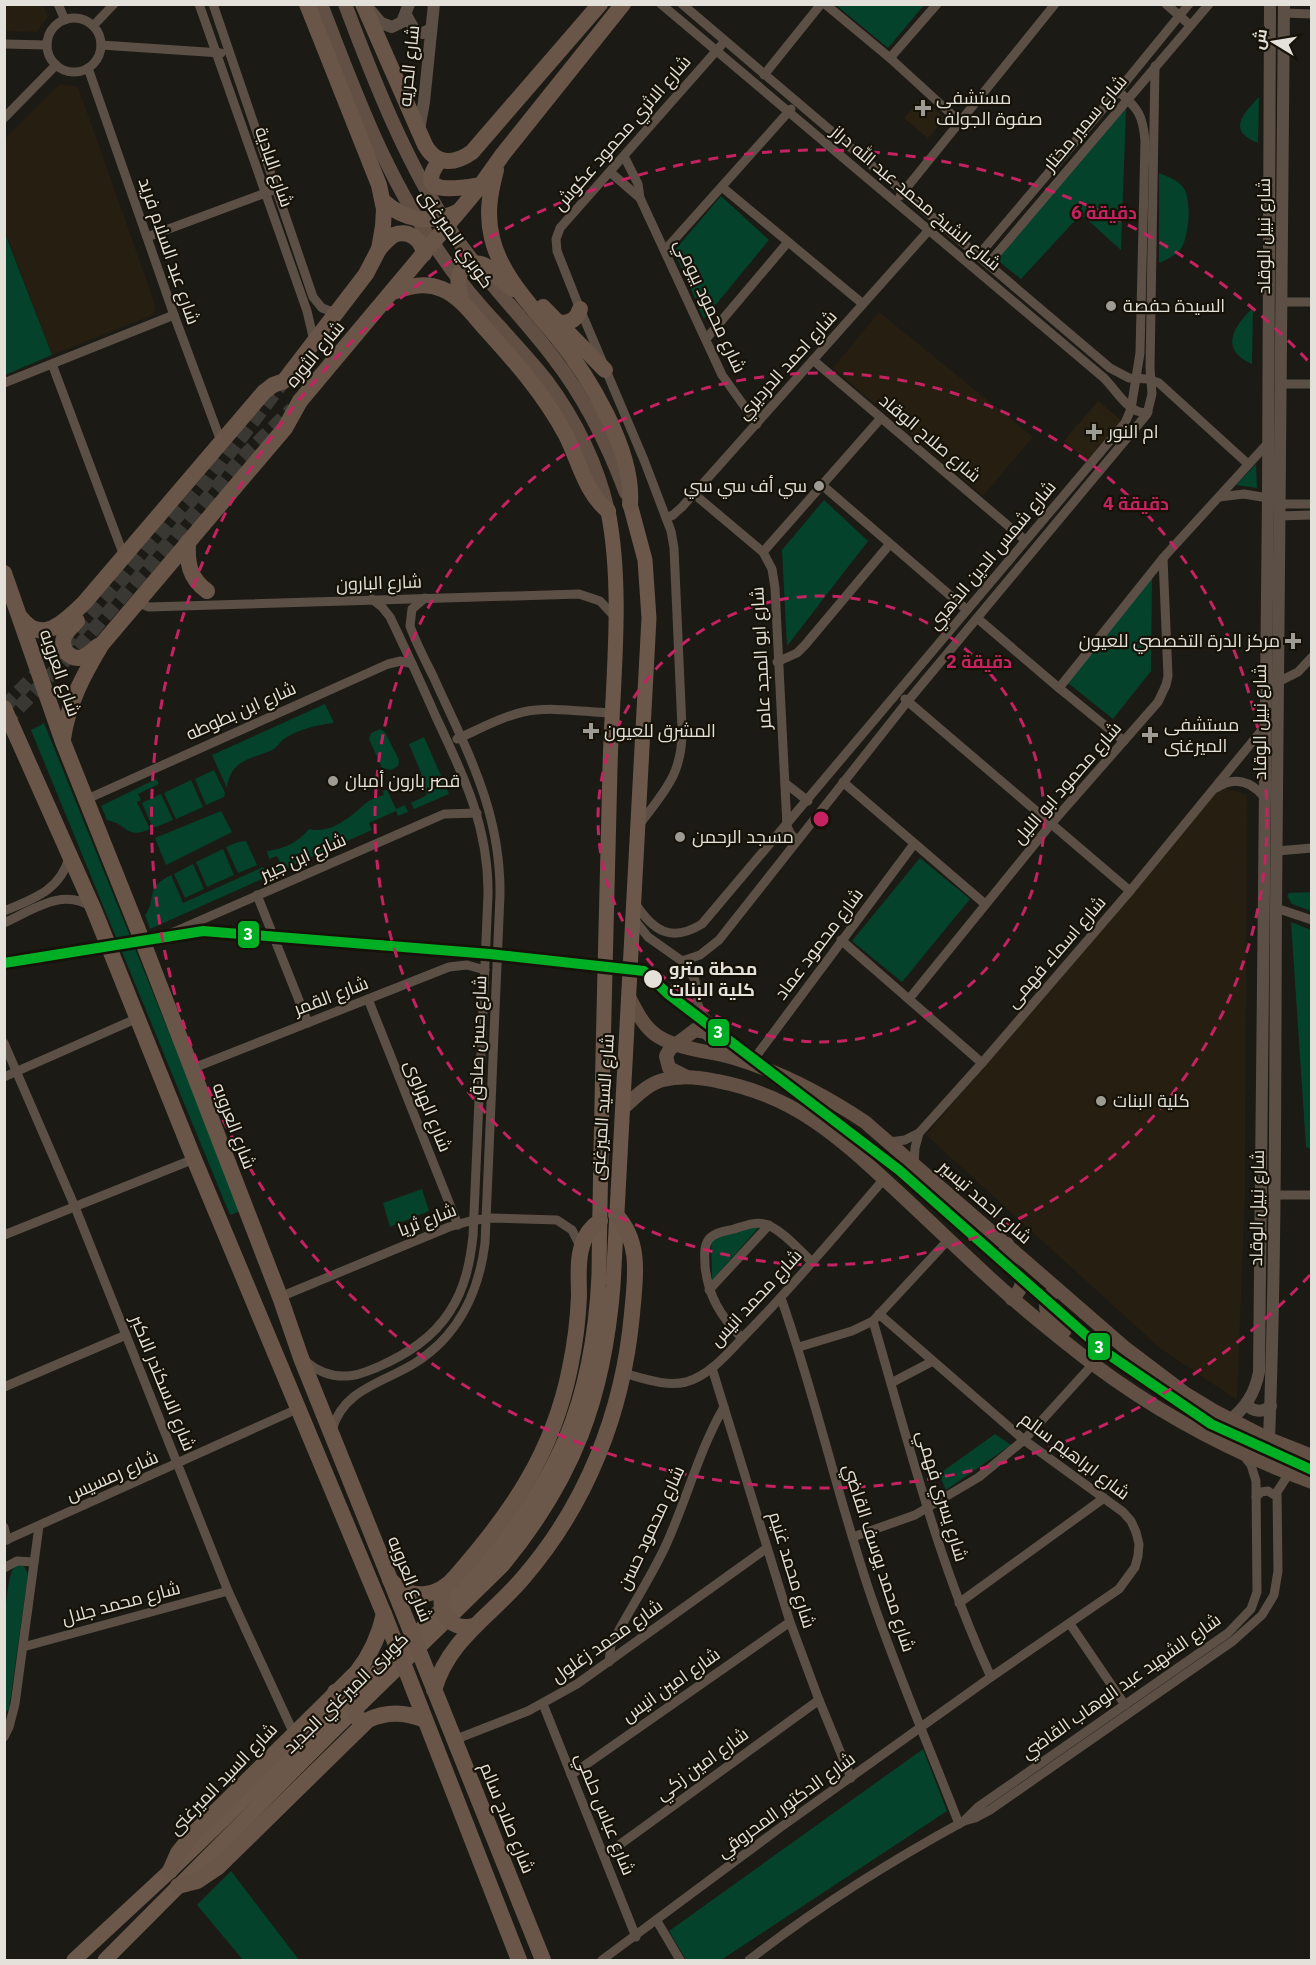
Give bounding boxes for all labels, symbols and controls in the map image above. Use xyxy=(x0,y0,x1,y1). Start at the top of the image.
north arrow xyxy=(1244,12,1304,72)
street label: شارع الحريه xyxy=(393,24,425,108)
text: ش xyxy=(1248,27,1271,51)
street label: شارع الاثري محمود عكوش xyxy=(548,50,698,217)
street label: شارع سمير مختار xyxy=(1037,70,1132,177)
place label: مستشفى صفوة الجولف xyxy=(936,86,1042,130)
marker: مستشفى صفوة الجولف xyxy=(914,99,932,117)
street label: شارع الشيخ محمد عبد الله دراز xyxy=(825,119,1006,276)
street label: شارع البادية xyxy=(249,124,299,210)
street label: شارع عبد السلام فريد xyxy=(133,174,205,328)
street label: شارع نبيل الوقاد xyxy=(1252,178,1276,294)
street label: كوبري الميرغنى xyxy=(411,185,499,294)
text: 6 دقيقة xyxy=(1071,201,1137,224)
street label: شارع محمود بيومي xyxy=(667,235,752,378)
place label: السيدة حفصة xyxy=(1123,294,1225,317)
marker: السيدة حفصة xyxy=(1104,299,1118,313)
street label: شارع احمد الدرديري xyxy=(732,305,844,426)
street label: شارع الثوره xyxy=(280,316,350,392)
street label: شارع صلاح الوقاد xyxy=(874,388,986,488)
place label: ام النور xyxy=(1107,420,1159,444)
marker: ام النور xyxy=(1085,423,1103,441)
place label: سي أف سي سي xyxy=(684,474,807,499)
street label: شارع شمس الدين الذهبي xyxy=(922,475,1063,636)
marker: سي أف سي سي xyxy=(812,479,826,493)
text: 4 دقيقة xyxy=(1103,492,1169,515)
street label: شارع البارون xyxy=(336,570,422,596)
street label: شارع ابو المجد عامر xyxy=(745,586,777,731)
street label: شارع العروبه xyxy=(34,626,86,720)
place label: مركز الدرة التخصصي للعيون xyxy=(1079,629,1280,654)
marker: مركز الدرة التخصصي للعيون xyxy=(1284,632,1302,650)
text: 2 دقيقة xyxy=(946,650,1012,673)
street label: شارع نبيل الوقاد xyxy=(1248,664,1272,780)
street label: شارع ابن بطوطه xyxy=(182,676,300,746)
place label: مستشفى الميرغنى xyxy=(1164,713,1239,757)
street label: شارع محمود ابو الليل xyxy=(1007,717,1127,849)
place label: المشرق للعيون xyxy=(604,719,716,743)
marker: المشرق للعيون xyxy=(582,722,600,740)
marker: مستشفى الميرغنى xyxy=(1141,726,1159,744)
place label: قصر بارون أمبان xyxy=(345,769,460,792)
marker: قصر بارون أمبان xyxy=(326,774,340,788)
centre of rings xyxy=(811,809,831,829)
place label: مسجد الرحمن xyxy=(692,825,794,848)
street label: شارع ابن جبير xyxy=(255,827,350,887)
marker: مسجد الرحمن xyxy=(673,830,687,844)
street label: شارع محمود عماد xyxy=(769,883,869,1005)
street label: شارع اسماء فهمى xyxy=(1001,891,1111,1013)
line badge: 3 xyxy=(237,920,260,949)
text: 3 xyxy=(243,924,253,944)
place label: محطة مترو كلية البنات xyxy=(669,957,757,1001)
marker: محطة مترو كلية البنات xyxy=(642,968,664,990)
street label: شارع القمر xyxy=(289,971,372,1022)
street label: شارع حسن صادق xyxy=(464,975,492,1101)
line badge: 3 xyxy=(707,1018,730,1047)
text: 3 xyxy=(713,1022,723,1042)
street label: شارع السيد الميرغنى xyxy=(586,1033,620,1181)
street label: شارع الهراوى xyxy=(399,1057,457,1155)
street label: شارع العروبه xyxy=(207,1079,261,1173)
place label: كلية البنات xyxy=(1113,1089,1190,1112)
marker: كلية البنات xyxy=(1094,1094,1108,1108)
street label: شارع نبيل الوقاد xyxy=(1244,1150,1270,1266)
street label: شارع احمد تيسير xyxy=(933,1154,1037,1249)
street label: شارع ثريا xyxy=(394,1198,460,1242)
street label: شارع محمد انيس xyxy=(705,1244,807,1352)
street label: شارع الاسكندر الاكبر xyxy=(124,1311,201,1455)
line badge: 3 xyxy=(1087,1332,1111,1361)
text: 3 xyxy=(1094,1337,1104,1357)
street label: شارع ابراهيم سالم xyxy=(1015,1407,1135,1505)
street label: شارع يسري فهمي xyxy=(909,1428,973,1565)
street label: شارع رمسيس xyxy=(62,1445,162,1507)
street label: شارع محمد يوسف القاضي xyxy=(836,1461,921,1655)
street label: شارع محمود حسن xyxy=(612,1462,690,1594)
street label: شارع محمد غنيم xyxy=(763,1509,821,1631)
street label: شارع العروبه xyxy=(382,1532,438,1626)
street label: شارع محمد جلال xyxy=(59,1576,183,1630)
street label: شارع محمد زغلول xyxy=(547,1594,667,1688)
street label: شارع الشهيد عبد الوهاب القاضي xyxy=(1016,1608,1226,1765)
street label: كوبرى الميرغني الجديد xyxy=(279,1627,415,1760)
street label: شارع امين انيس xyxy=(617,1642,725,1728)
street label: شارع السيد الميرغنى xyxy=(163,1718,283,1840)
street label: شارع امين زكي xyxy=(651,1722,755,1808)
street label: شارع الدكتور المحروقي xyxy=(712,1747,861,1865)
street label: شارع عباس حلمي xyxy=(568,1749,640,1880)
street label: شارع صلاح سالم xyxy=(474,1759,540,1877)

